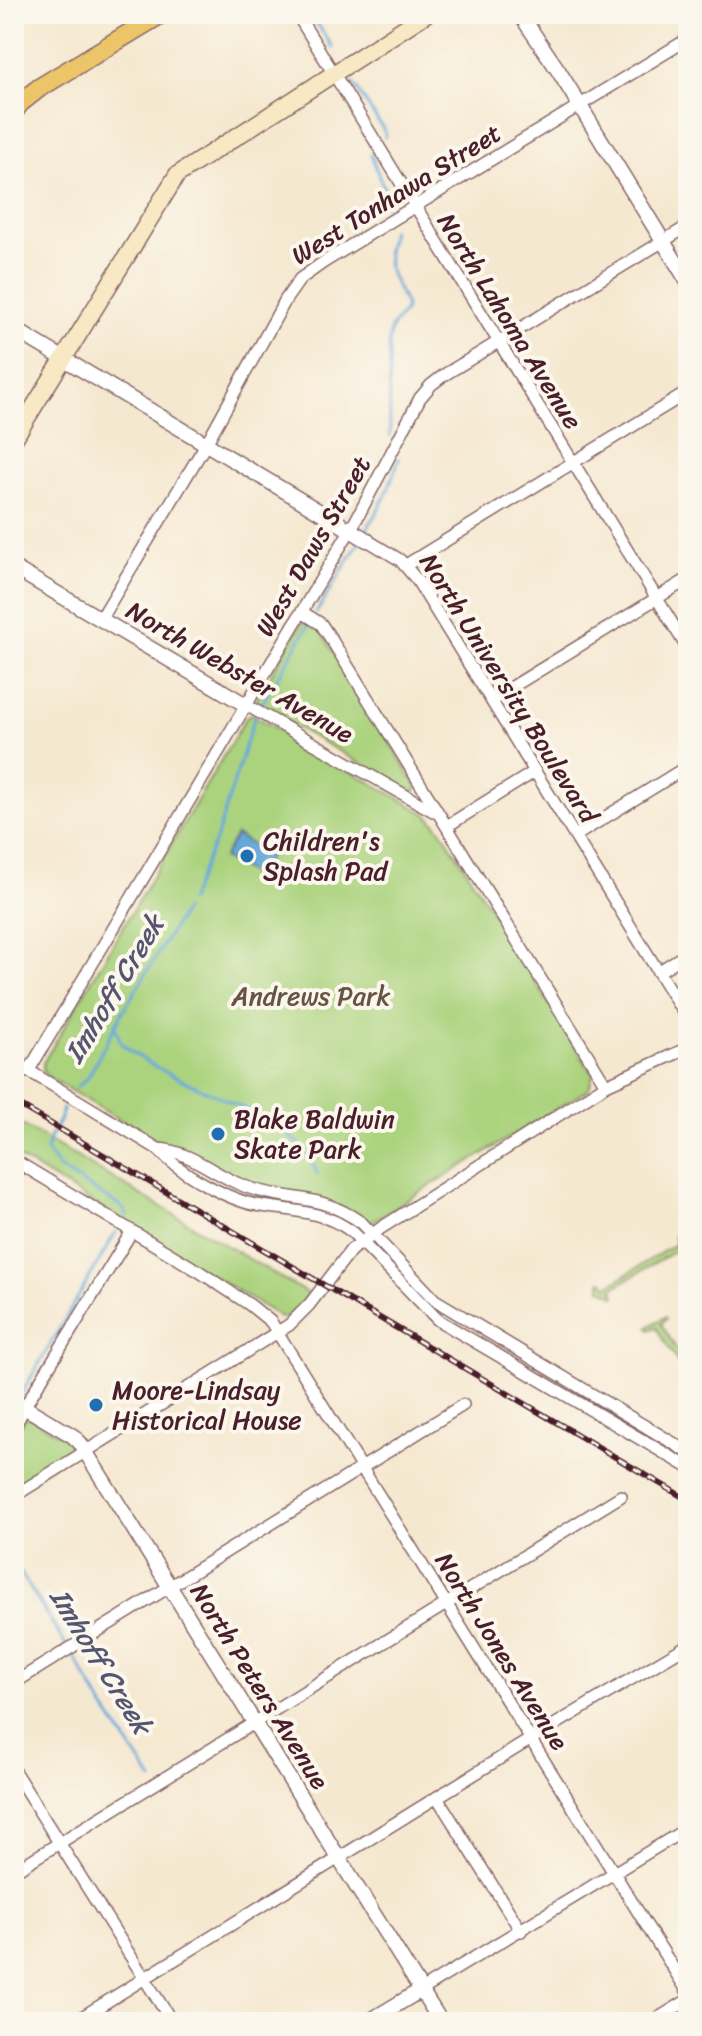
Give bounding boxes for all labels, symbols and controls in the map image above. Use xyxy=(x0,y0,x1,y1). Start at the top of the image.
street label: West Tonhawa Street xyxy=(281,111,511,277)
street label: North Lahoma Avenue xyxy=(425,203,595,439)
street label: West Daws Street xyxy=(242,447,384,645)
street label: North University Boulevard xyxy=(407,544,612,834)
street label: North Webster Avenue xyxy=(117,588,363,756)
place label: Children's Splash Pad xyxy=(263,818,389,894)
marker: Children's Splash Pad xyxy=(238,847,256,865)
water label: Imhoff Creek xyxy=(50,903,179,1073)
park label: Andrews Park xyxy=(231,973,391,1019)
place label: Blake Baldwin Skate Park xyxy=(234,1096,395,1172)
marker: Blake Baldwin Skate Park xyxy=(209,1125,227,1143)
place label: Moore-Lindsay Historical House xyxy=(112,1367,302,1443)
marker: Moore-Lindsay Historical House xyxy=(87,1396,105,1414)
street label: North Jones Avenue xyxy=(422,1542,582,1760)
street label: North Peters Avenue xyxy=(178,1573,343,1799)
water label: Imhoff Creek xyxy=(36,1577,167,1747)

